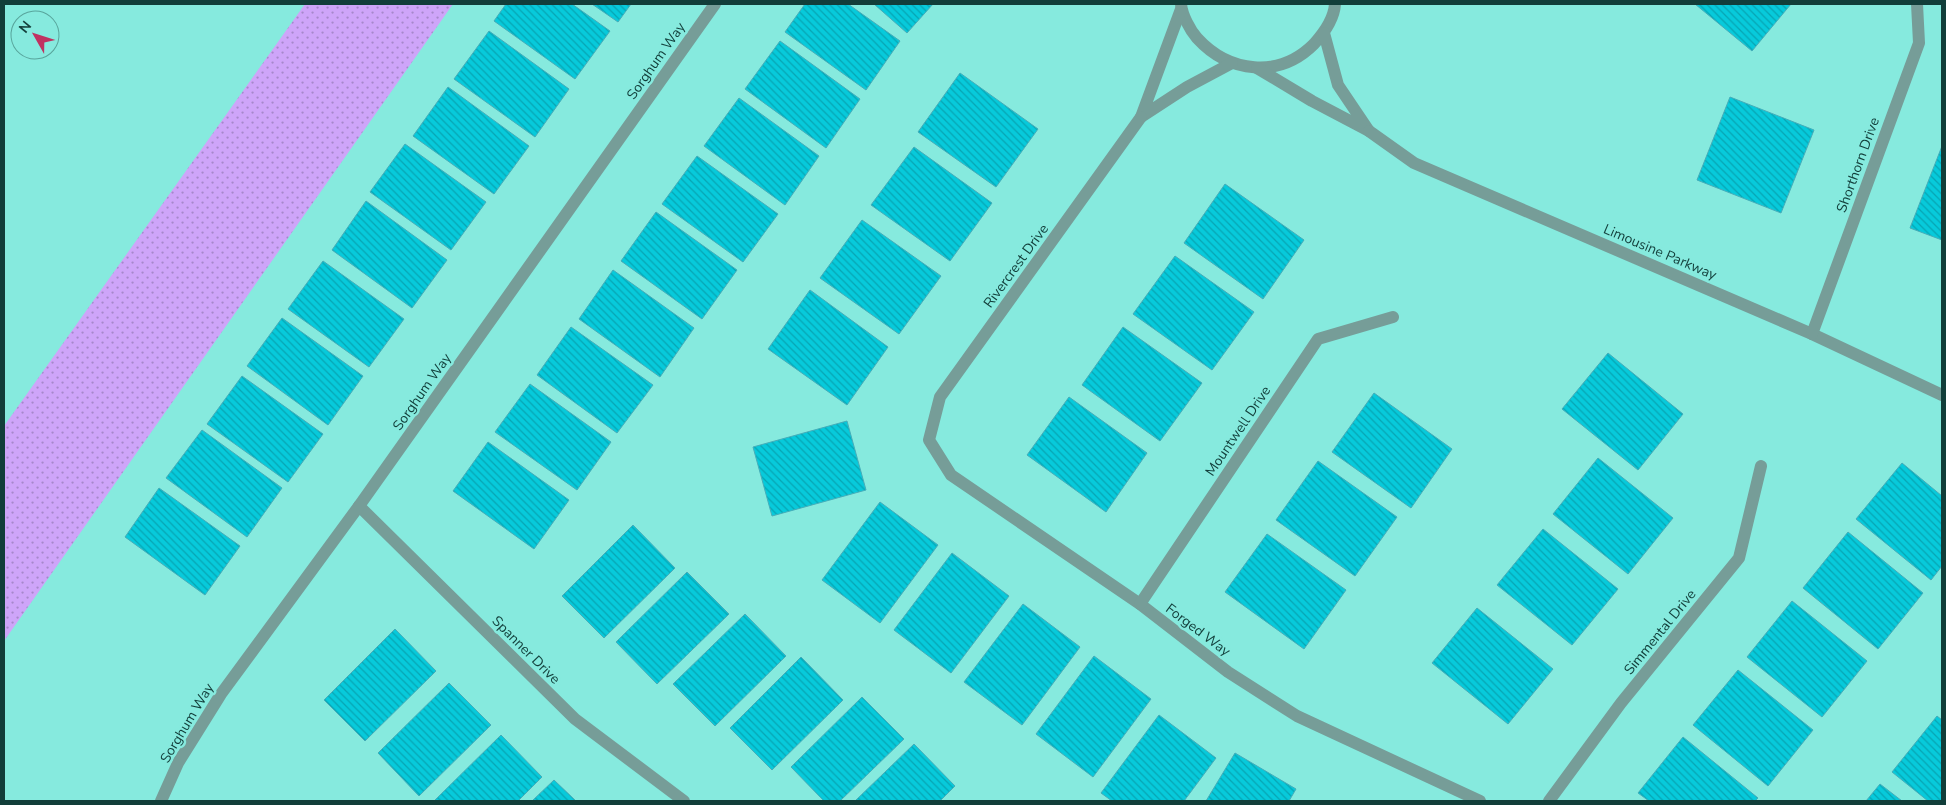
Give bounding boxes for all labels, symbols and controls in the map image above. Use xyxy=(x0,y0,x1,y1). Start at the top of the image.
north arrow xyxy=(10,10,60,60)
text: N xyxy=(15,17,36,37)
street label: Sorghum Way xyxy=(622,18,690,103)
street label: Shorthorn Drive xyxy=(1832,115,1884,215)
street label: Rivercrest Drive xyxy=(979,220,1053,312)
street label: Limousine Parkway xyxy=(1600,220,1720,285)
street label: Sorghum Way xyxy=(388,349,456,434)
street label: Mountwell Drive xyxy=(1201,382,1275,480)
street label: Simmental Drive xyxy=(1620,585,1700,679)
street label: Forged Way xyxy=(1162,599,1235,661)
street label: Spanner Drive xyxy=(488,612,564,688)
street label: Sorghum Way xyxy=(156,679,219,766)

